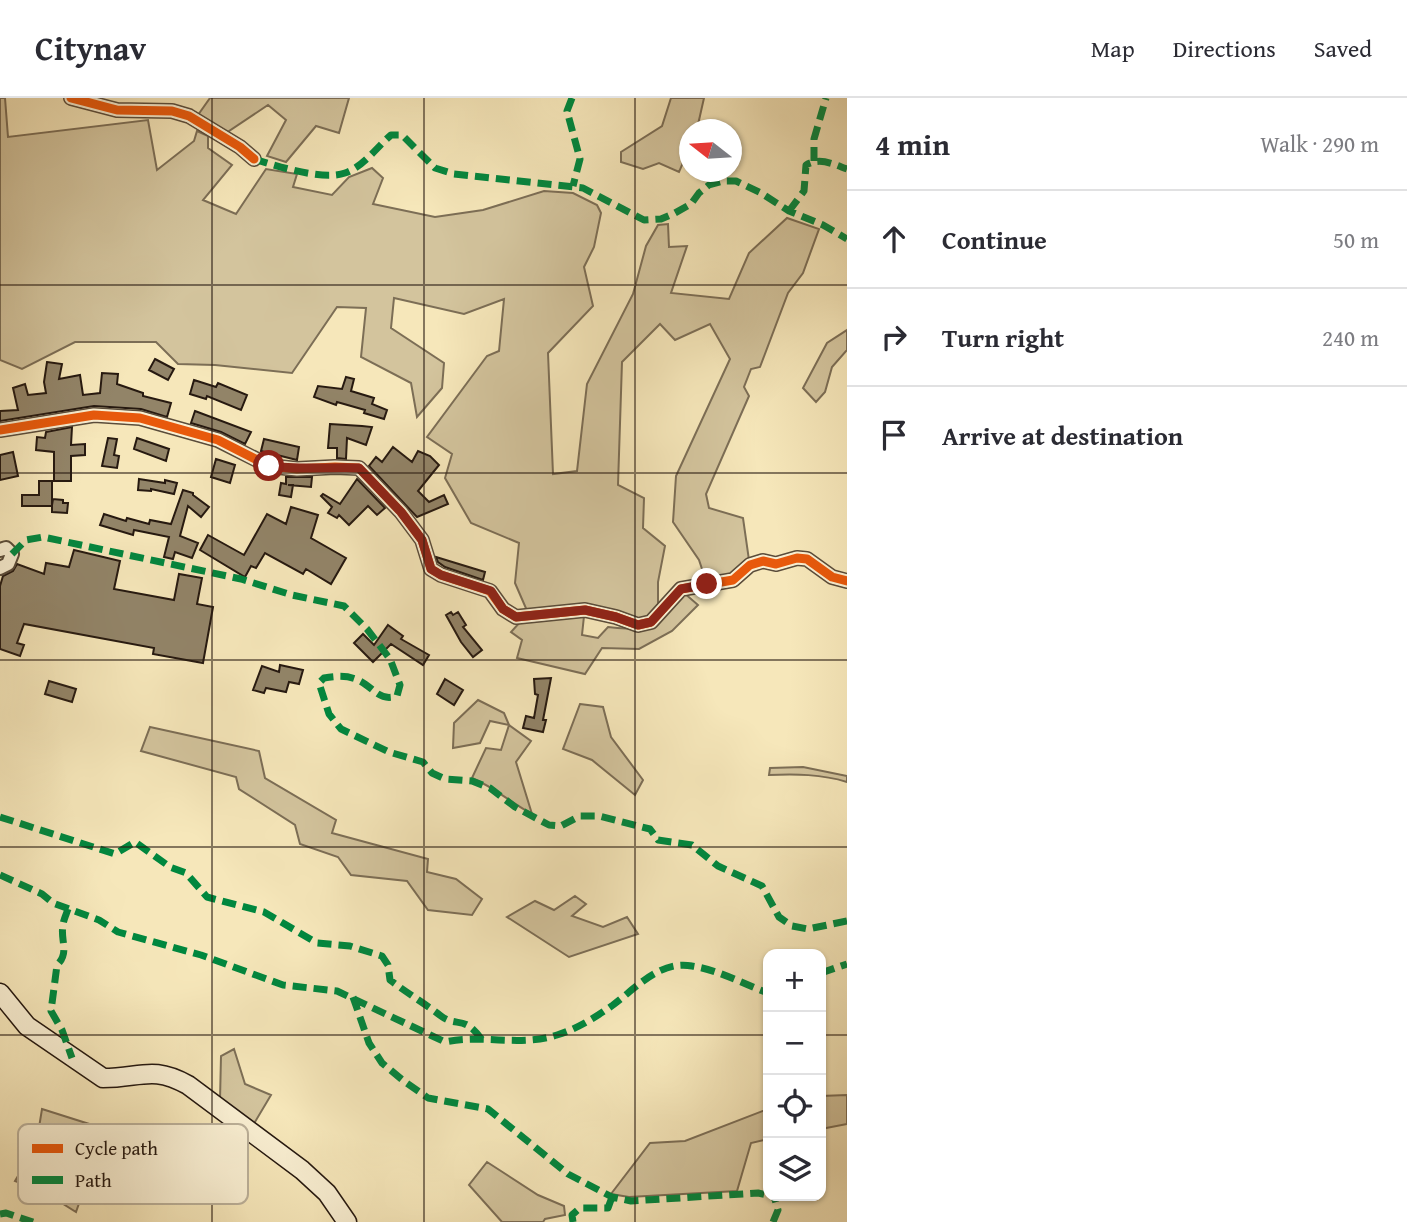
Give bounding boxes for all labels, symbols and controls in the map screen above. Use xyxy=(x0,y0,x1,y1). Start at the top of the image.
text: Citynav xyxy=(35,24,146,72)
text: Map xyxy=(1091,31,1135,66)
text: Directions xyxy=(1173,31,1276,66)
text: Saved xyxy=(1314,31,1372,66)
north arrow xyxy=(679,119,742,182)
text: 4 min xyxy=(875,122,950,166)
text: Walk · 290 m xyxy=(1260,127,1379,160)
icon: ahead xyxy=(875,220,913,258)
text: Continue xyxy=(942,220,1047,259)
text: 50 m xyxy=(1333,223,1379,256)
icon: right xyxy=(875,318,913,356)
text: Turn right xyxy=(942,318,1064,357)
text: 240 m xyxy=(1322,321,1379,354)
icon: arrive xyxy=(875,416,913,454)
text: Arrive at destination xyxy=(942,416,1183,455)
route start xyxy=(253,450,284,481)
route end xyxy=(691,568,722,599)
map controls xyxy=(763,949,826,1201)
button: + xyxy=(763,949,826,1012)
button: − xyxy=(763,1012,826,1075)
button: locate xyxy=(763,1075,826,1138)
legend xyxy=(18,1124,248,1204)
text: Cycle path xyxy=(75,1134,158,1162)
button: layers xyxy=(763,1138,826,1201)
text: Path xyxy=(75,1166,112,1194)

